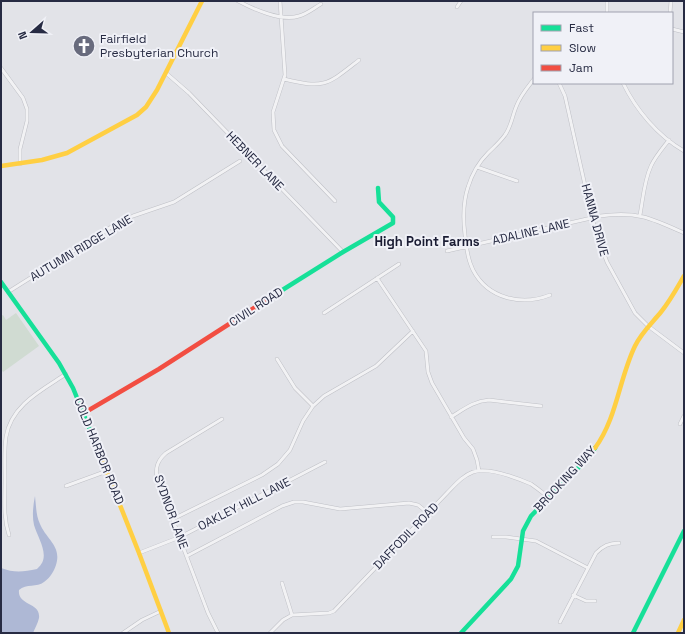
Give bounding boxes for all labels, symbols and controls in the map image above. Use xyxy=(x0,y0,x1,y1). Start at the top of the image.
north arrow xyxy=(12,12,52,52)
legend xyxy=(533,12,673,84)
text: Fast xyxy=(569,20,594,36)
text: N xyxy=(15,30,30,41)
place label: Fairfield Presbyterian Church xyxy=(100,31,218,61)
church icon: Fairfield Presbyterian Church xyxy=(71,33,97,59)
text: Slow xyxy=(569,40,596,56)
text: Jam xyxy=(569,60,593,76)
street label: HEBNER LANE xyxy=(223,128,288,194)
street label: HANNA DRIVE xyxy=(578,182,612,258)
street label: AUTUMN RIDGE LANE xyxy=(27,211,135,285)
street label: ADALINE LANE xyxy=(491,215,572,249)
district label: High Point Farms xyxy=(374,233,480,250)
street label: CIVIL ROAD xyxy=(226,284,286,330)
street label: COLD HARBOR ROAD xyxy=(70,395,128,507)
street label: BROOKING WAY xyxy=(530,442,600,515)
street label: SYDNOR LANE xyxy=(150,473,192,552)
street label: OAKLEY HILL LANE xyxy=(195,474,293,534)
street label: DAFFODIL ROAD xyxy=(370,499,442,573)

